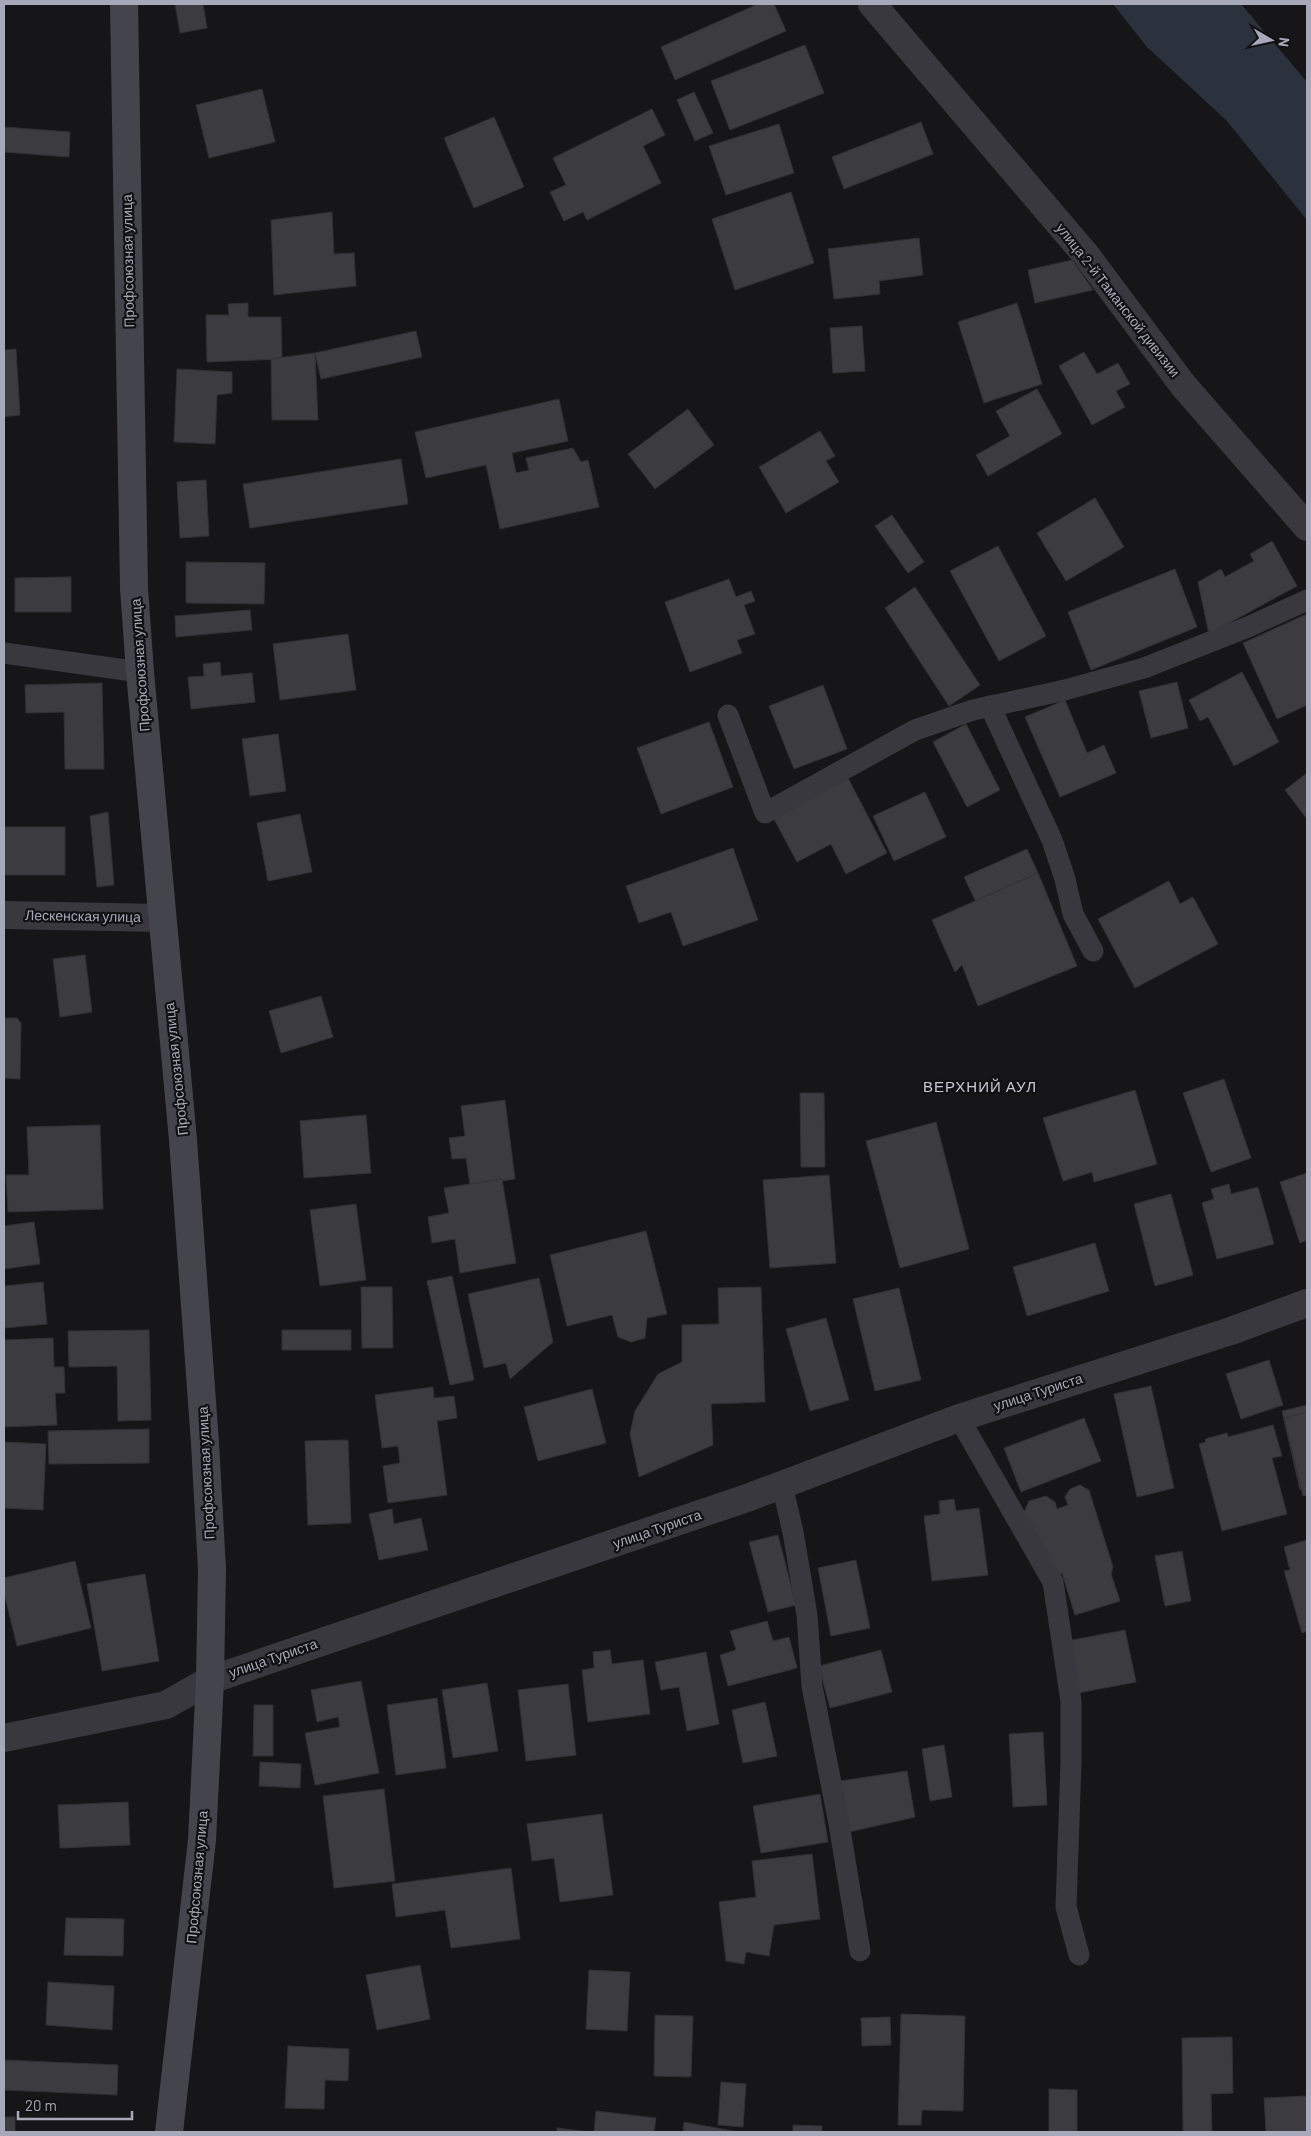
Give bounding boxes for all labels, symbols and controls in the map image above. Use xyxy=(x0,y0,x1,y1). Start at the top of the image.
north arrow xyxy=(1246,15,1296,65)
text: N xyxy=(1275,36,1293,48)
street label: Профсоюзная улица xyxy=(118,194,137,328)
street label: улица 2-й Таманской дивизии xyxy=(1053,219,1184,380)
street label: Профсоюзная улица xyxy=(126,598,153,732)
street label: Лескенская улица xyxy=(25,906,141,925)
street label: Профсоюзная улица xyxy=(160,1002,191,1136)
district label: ВЕРХНИЙ АУЛ xyxy=(923,1077,1037,1095)
street label: улица Туриста xyxy=(991,1369,1085,1414)
street label: Профсоюзная улица xyxy=(194,1406,217,1540)
street label: улица Туриста xyxy=(610,1505,704,1552)
street label: улица Туриста xyxy=(226,1634,320,1681)
street label: Профсоюзная улица xyxy=(182,1810,211,1944)
scale bar xyxy=(18,2088,131,2120)
text: 20 m xyxy=(25,2096,57,2114)

